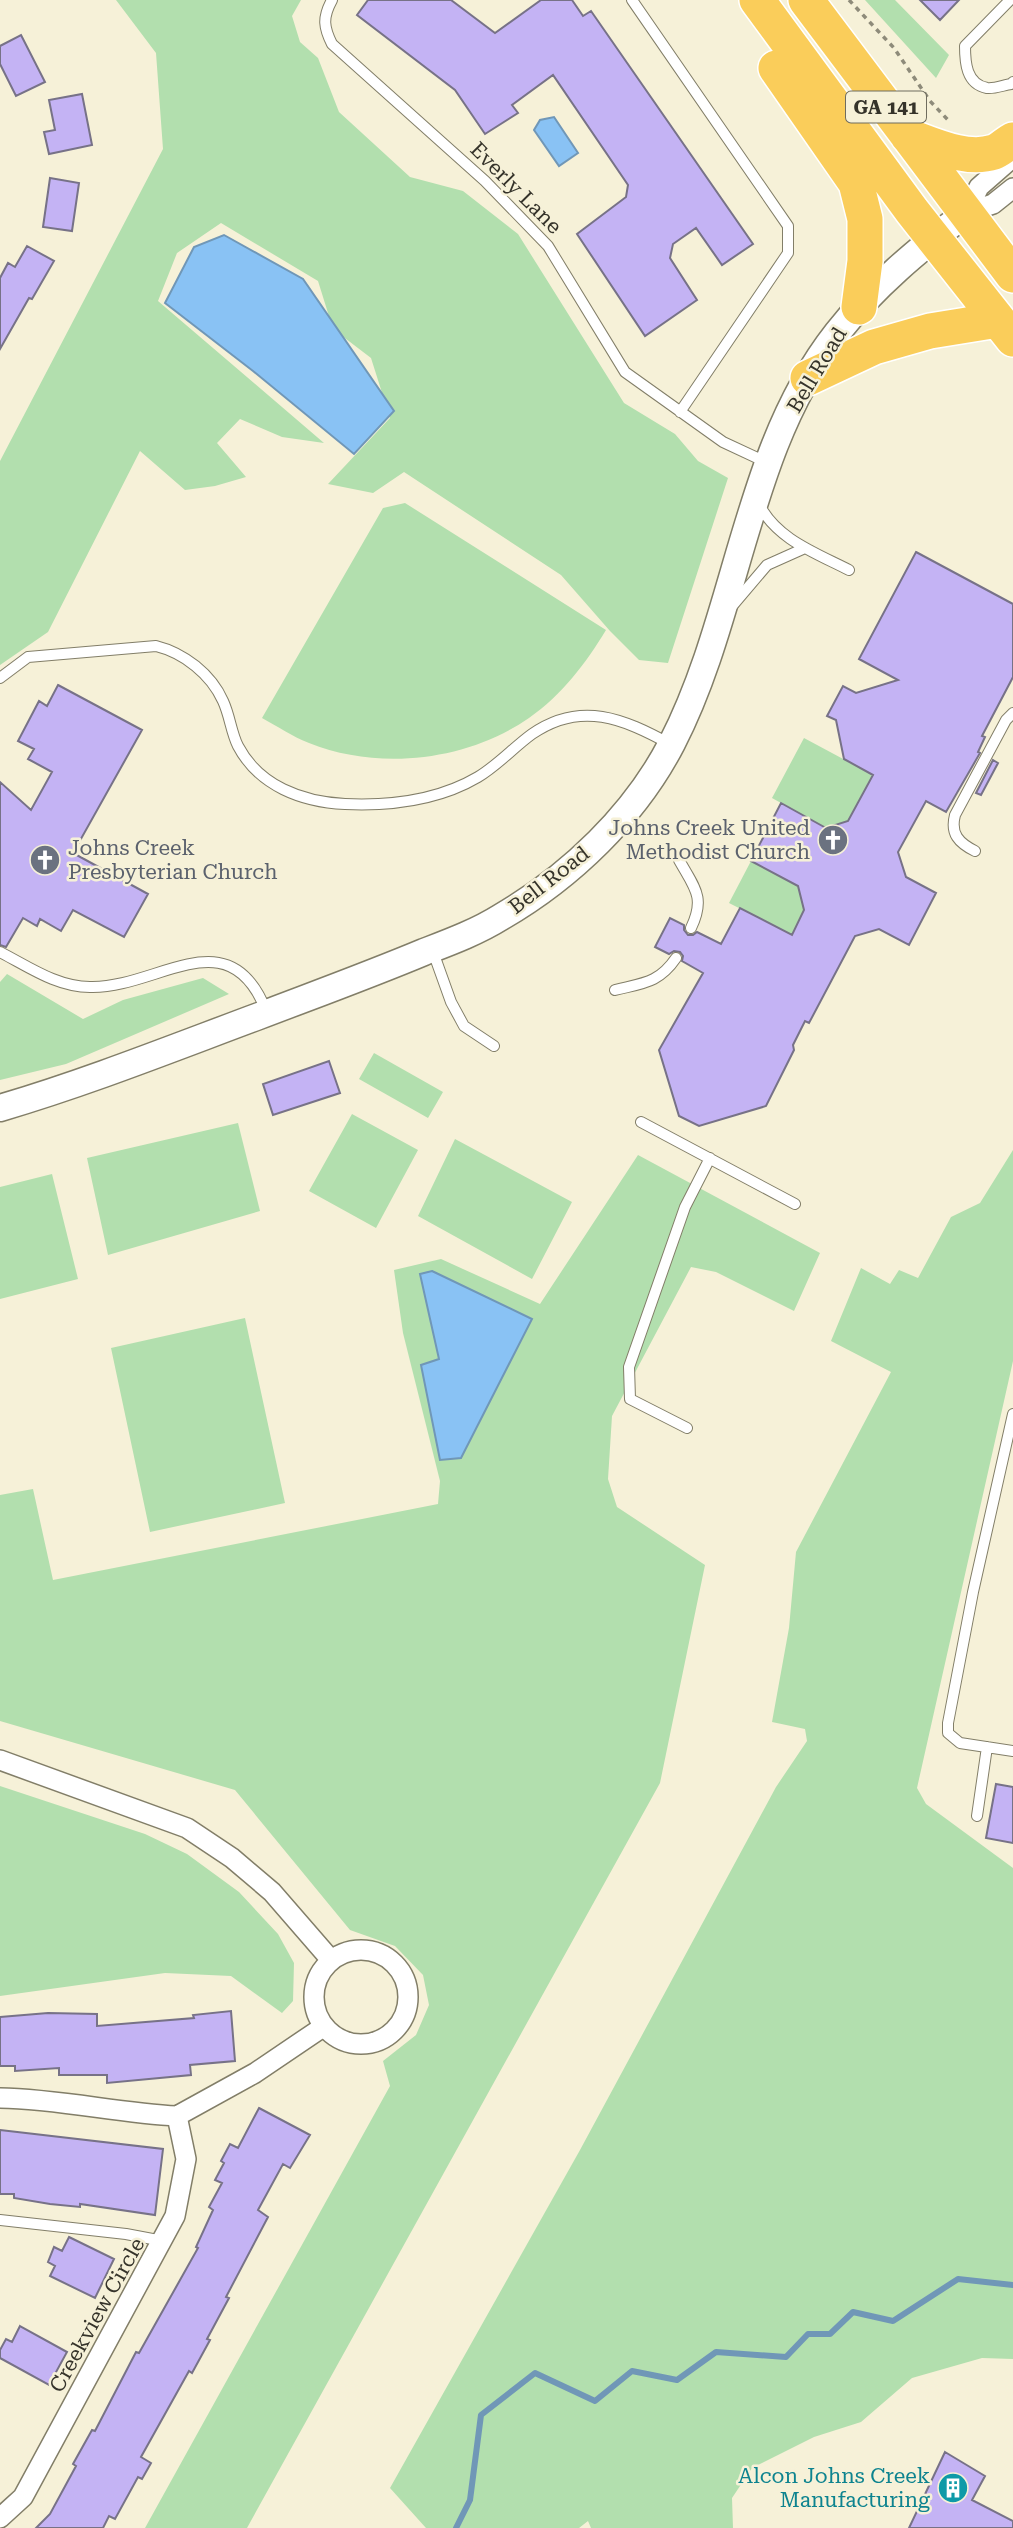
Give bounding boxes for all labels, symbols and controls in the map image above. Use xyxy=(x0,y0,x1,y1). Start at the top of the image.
road number: GA 141 xyxy=(846,92,926,122)
street label: Everly Lane xyxy=(465,137,567,239)
street label: Bell Road xyxy=(782,322,852,417)
place label: Johns Creek United Methodist Church xyxy=(609,816,811,864)
church icon: Johns Creek United Methodist Church xyxy=(816,823,850,857)
place label: Johns Creek Presbyterian Church xyxy=(68,836,278,884)
street label: Bell Road xyxy=(504,841,594,919)
church icon: Johns Creek Presbyterian Church xyxy=(28,843,62,877)
street label: Creekview Circle xyxy=(45,2234,149,2396)
place label: Alcon Johns Creek Manufacturing xyxy=(738,2464,930,2512)
building icon: Alcon Johns Creek Manufacturing xyxy=(936,2471,970,2505)

